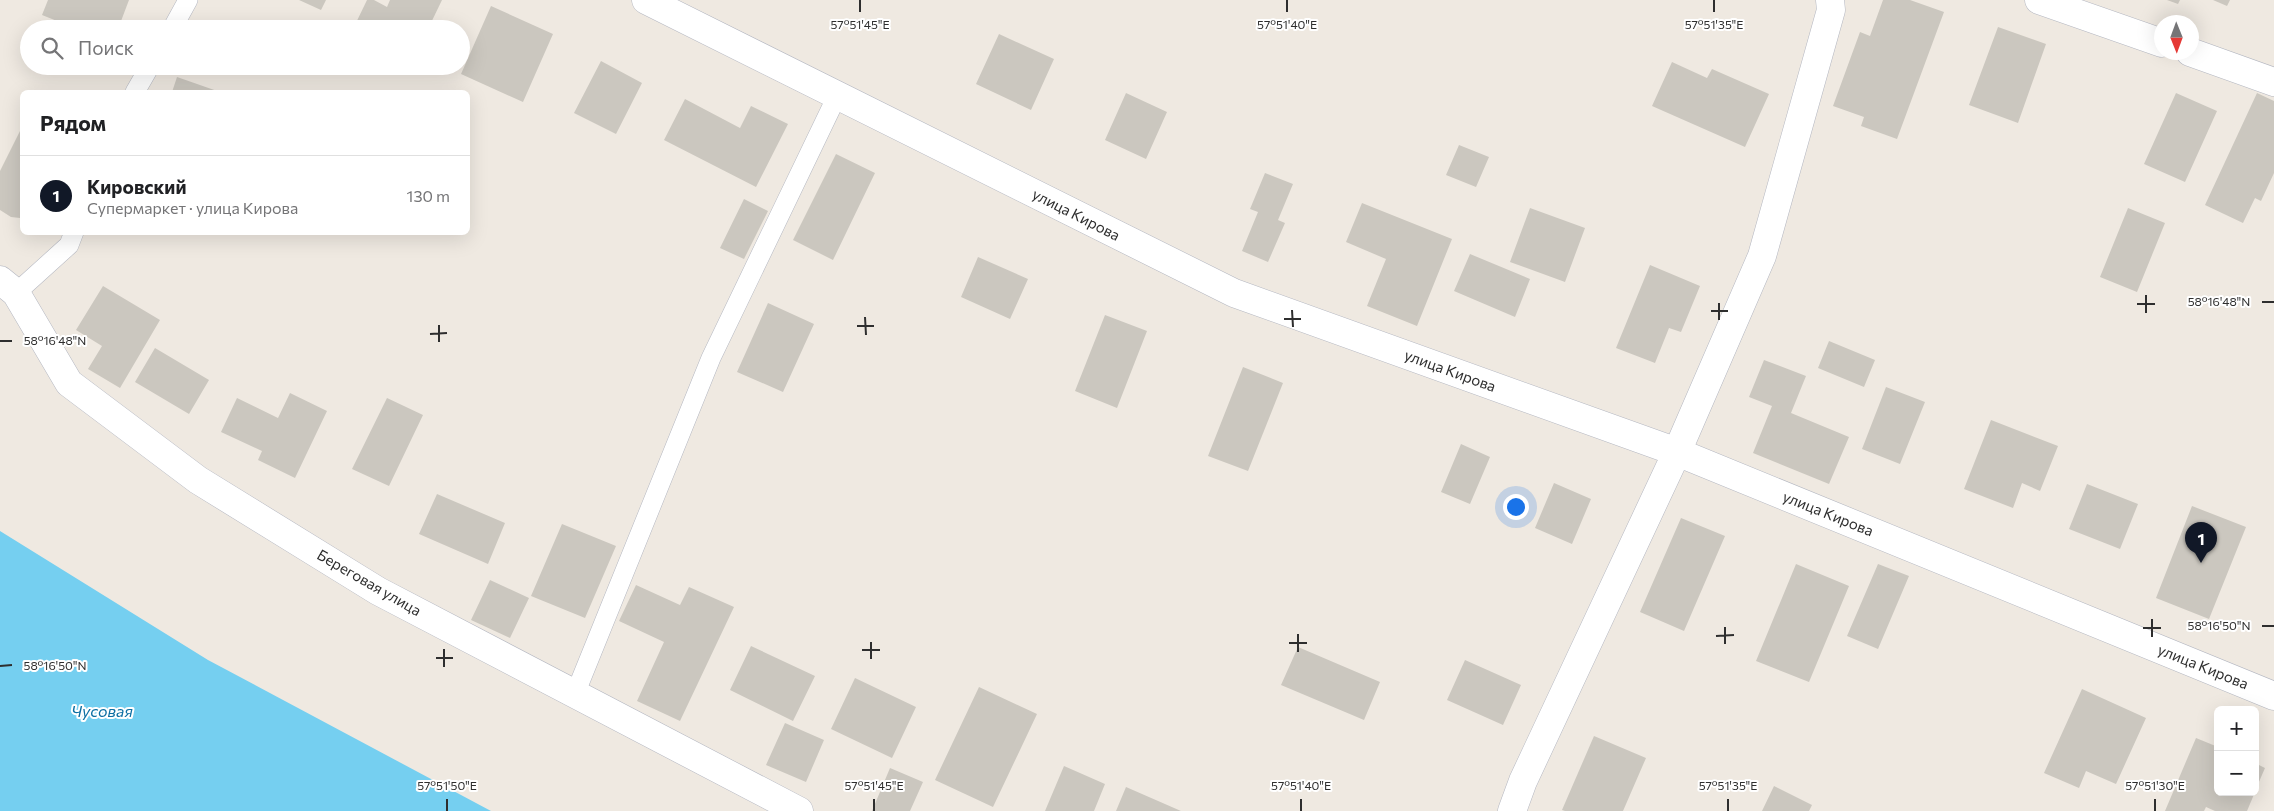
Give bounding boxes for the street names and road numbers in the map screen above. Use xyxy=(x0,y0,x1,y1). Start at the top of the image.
street label: улица Кирова xyxy=(1030,184,1123,244)
street label: улица Кирова xyxy=(1402,345,1499,395)
street label: улица Кирова xyxy=(1780,487,1876,539)
street label: Береговая улица xyxy=(314,545,425,619)
street label: улица Кирова xyxy=(2155,640,2251,692)

